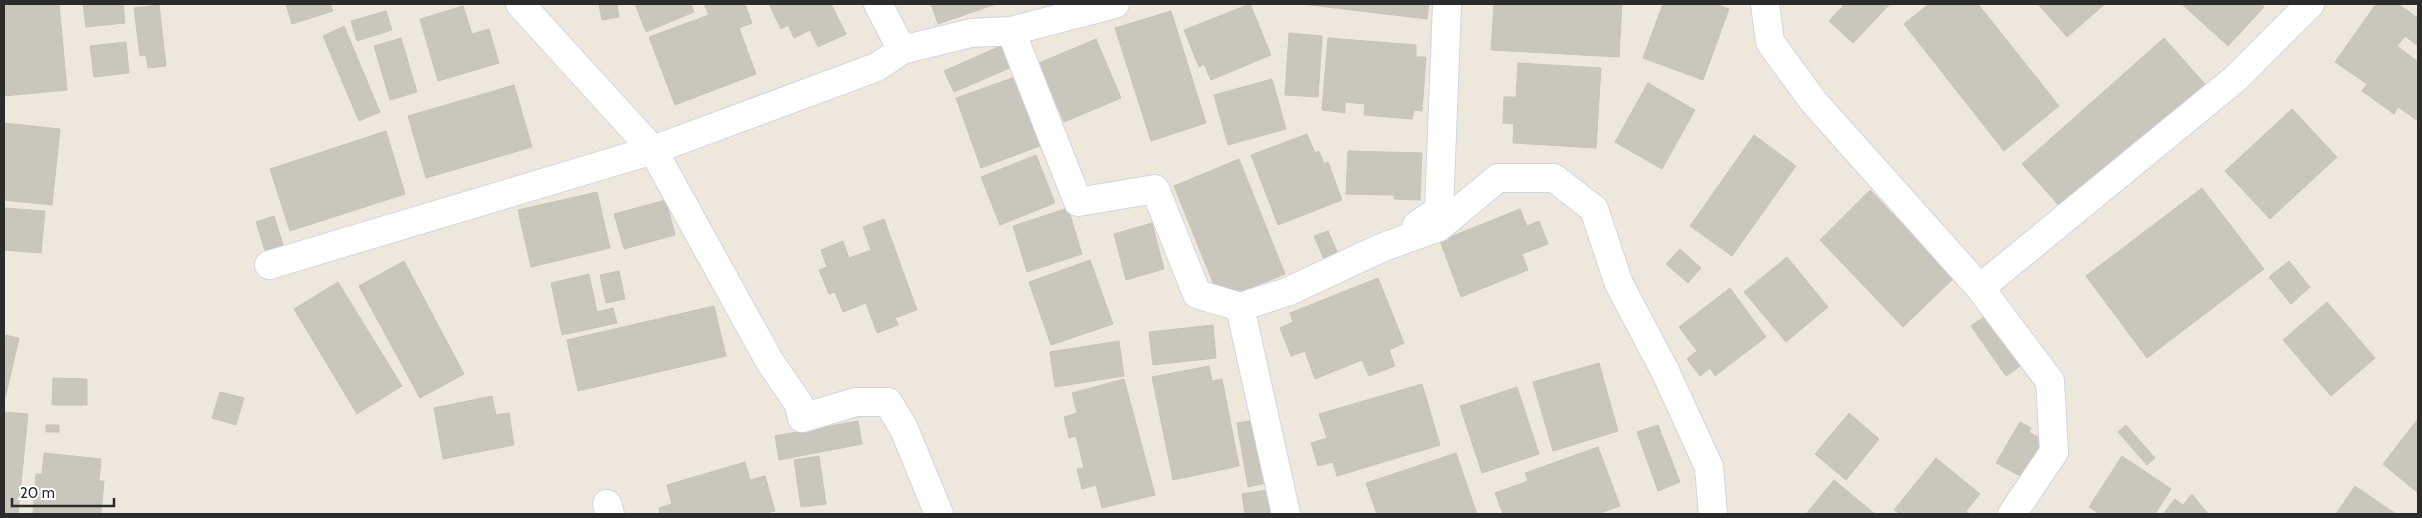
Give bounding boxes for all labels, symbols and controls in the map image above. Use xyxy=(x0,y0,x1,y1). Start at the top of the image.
scale bar xyxy=(12,476,115,508)
text: 20 m xyxy=(20,484,55,502)

